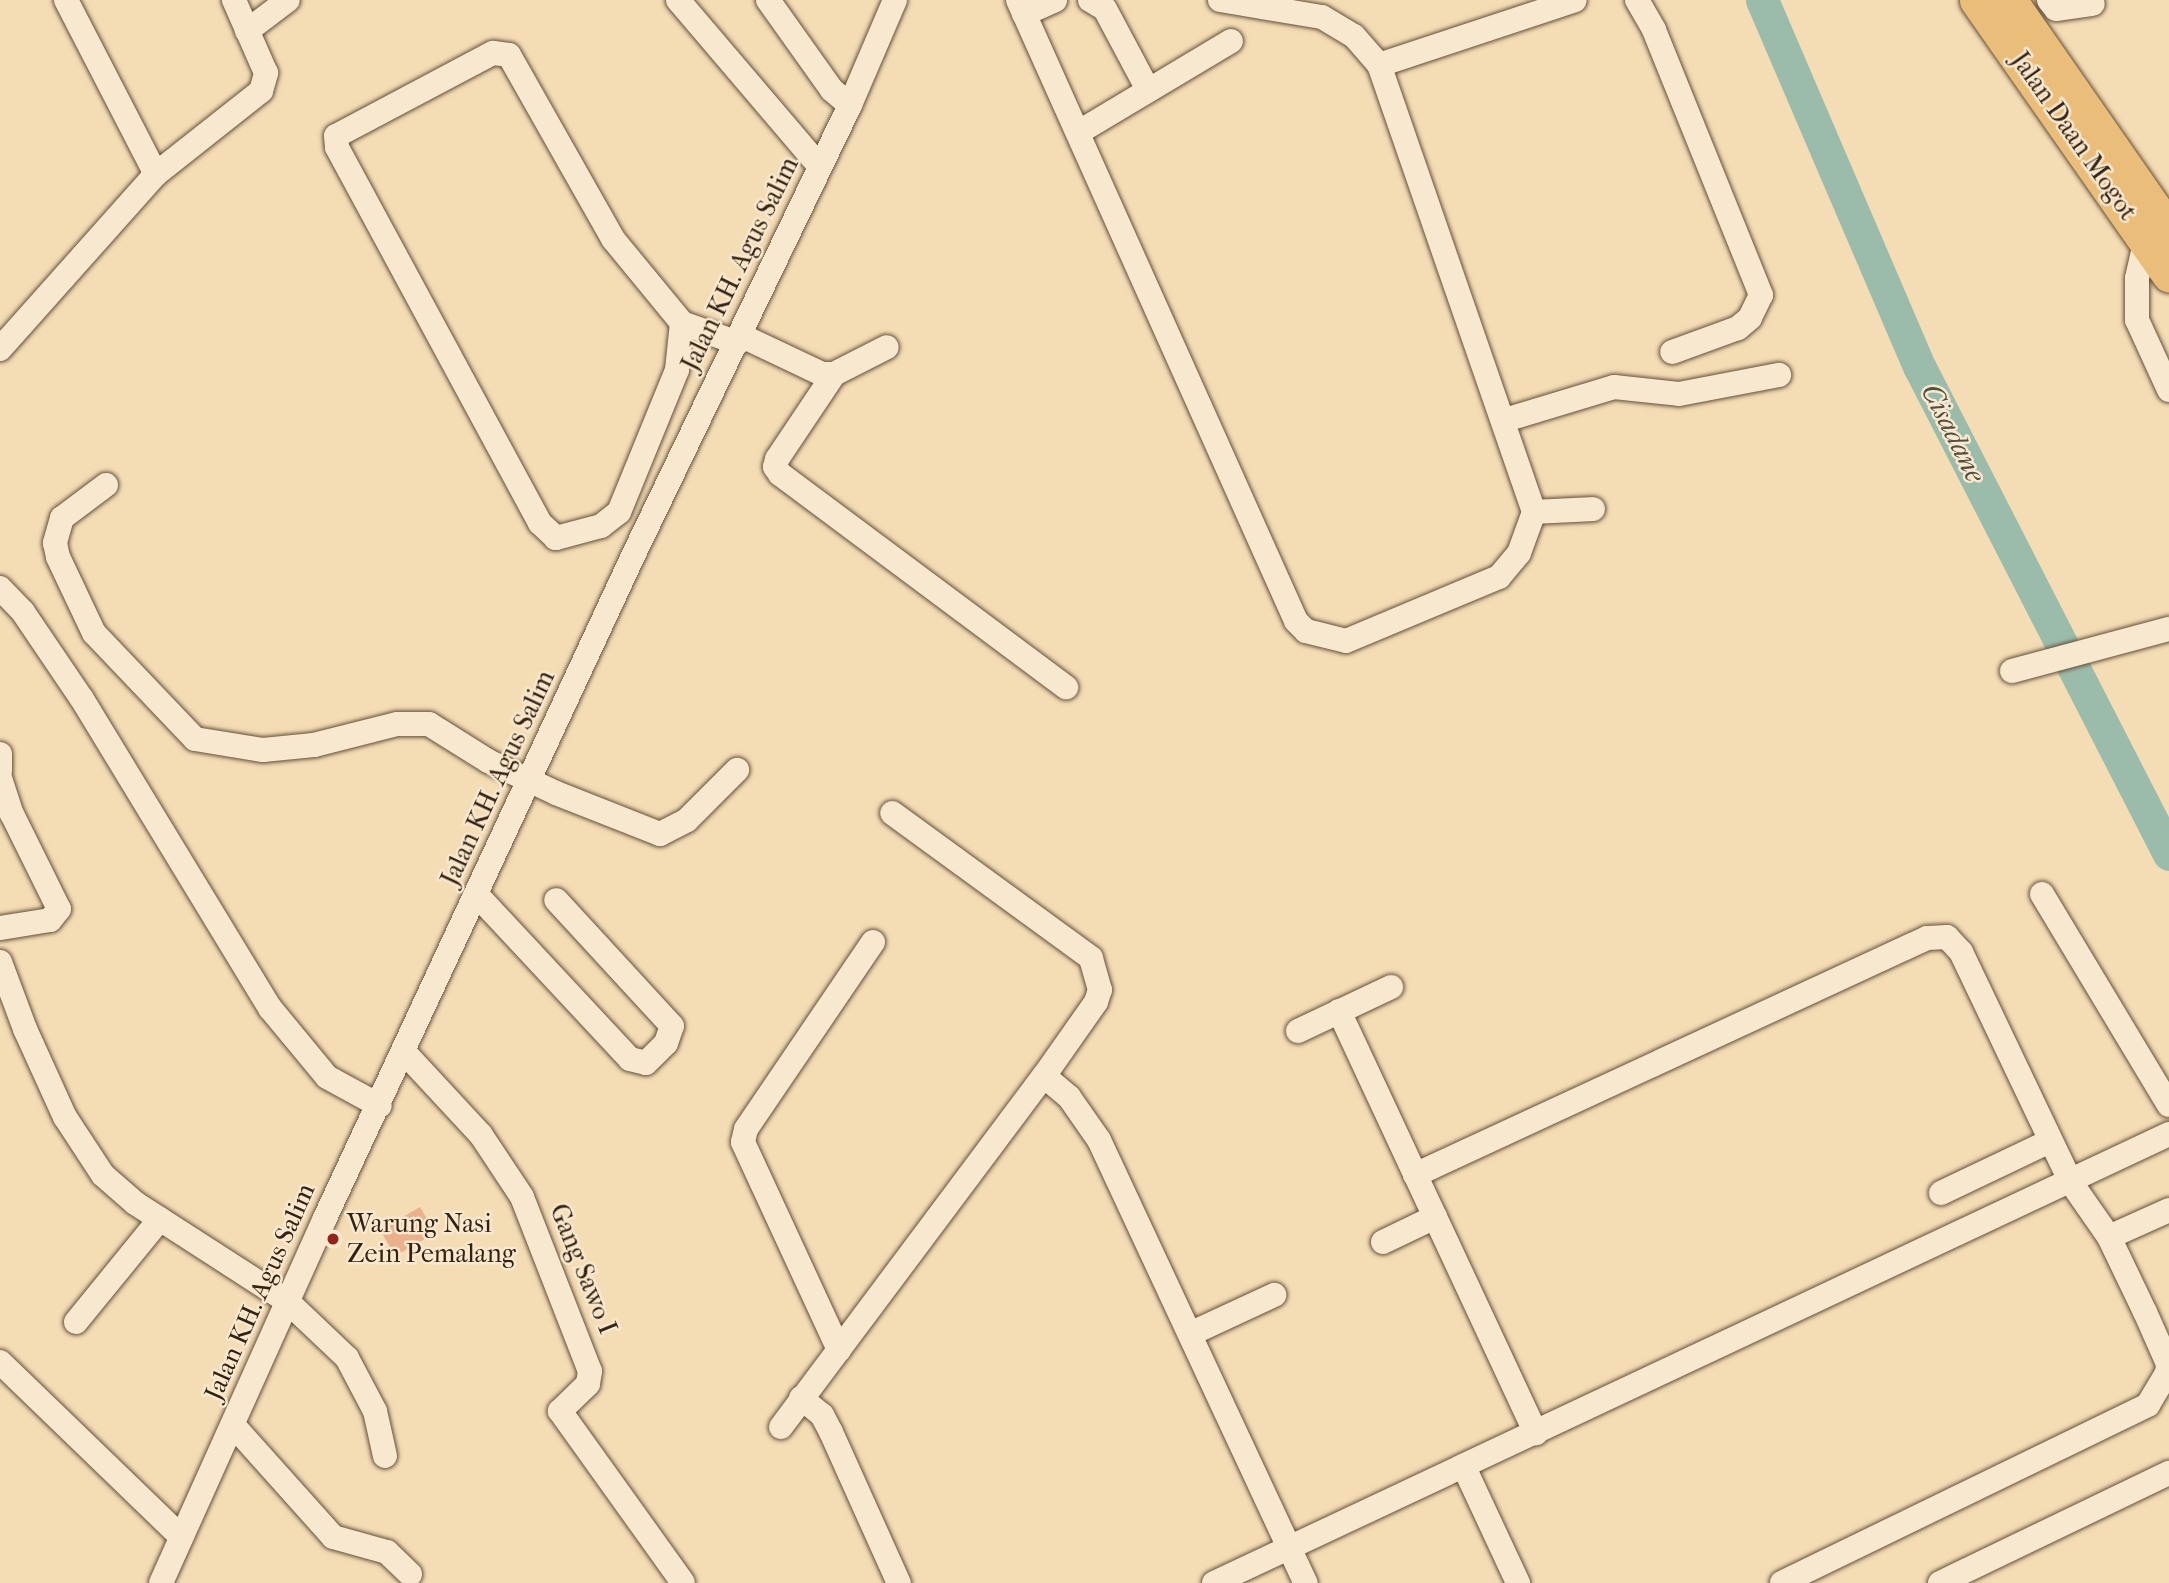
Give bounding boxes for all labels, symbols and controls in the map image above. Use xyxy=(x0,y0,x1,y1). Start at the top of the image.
street label: Jalan Daan Mogot xyxy=(2004,46,2144,226)
street label: Jalan KH. Agus Salim xyxy=(675,152,805,376)
water label: Cisadane xyxy=(1914,378,1992,488)
street label: Jalan KH. Agus Salim xyxy=(434,665,562,891)
street label: Jalan KH. Agus Salim xyxy=(198,1179,322,1405)
street label: Gang Sawo I xyxy=(543,1199,623,1339)
place label: Warung Nasi Zein Pemalang xyxy=(347,1208,516,1270)
marker: Warung Nasi Zein Pemalang xyxy=(325,1231,341,1247)

